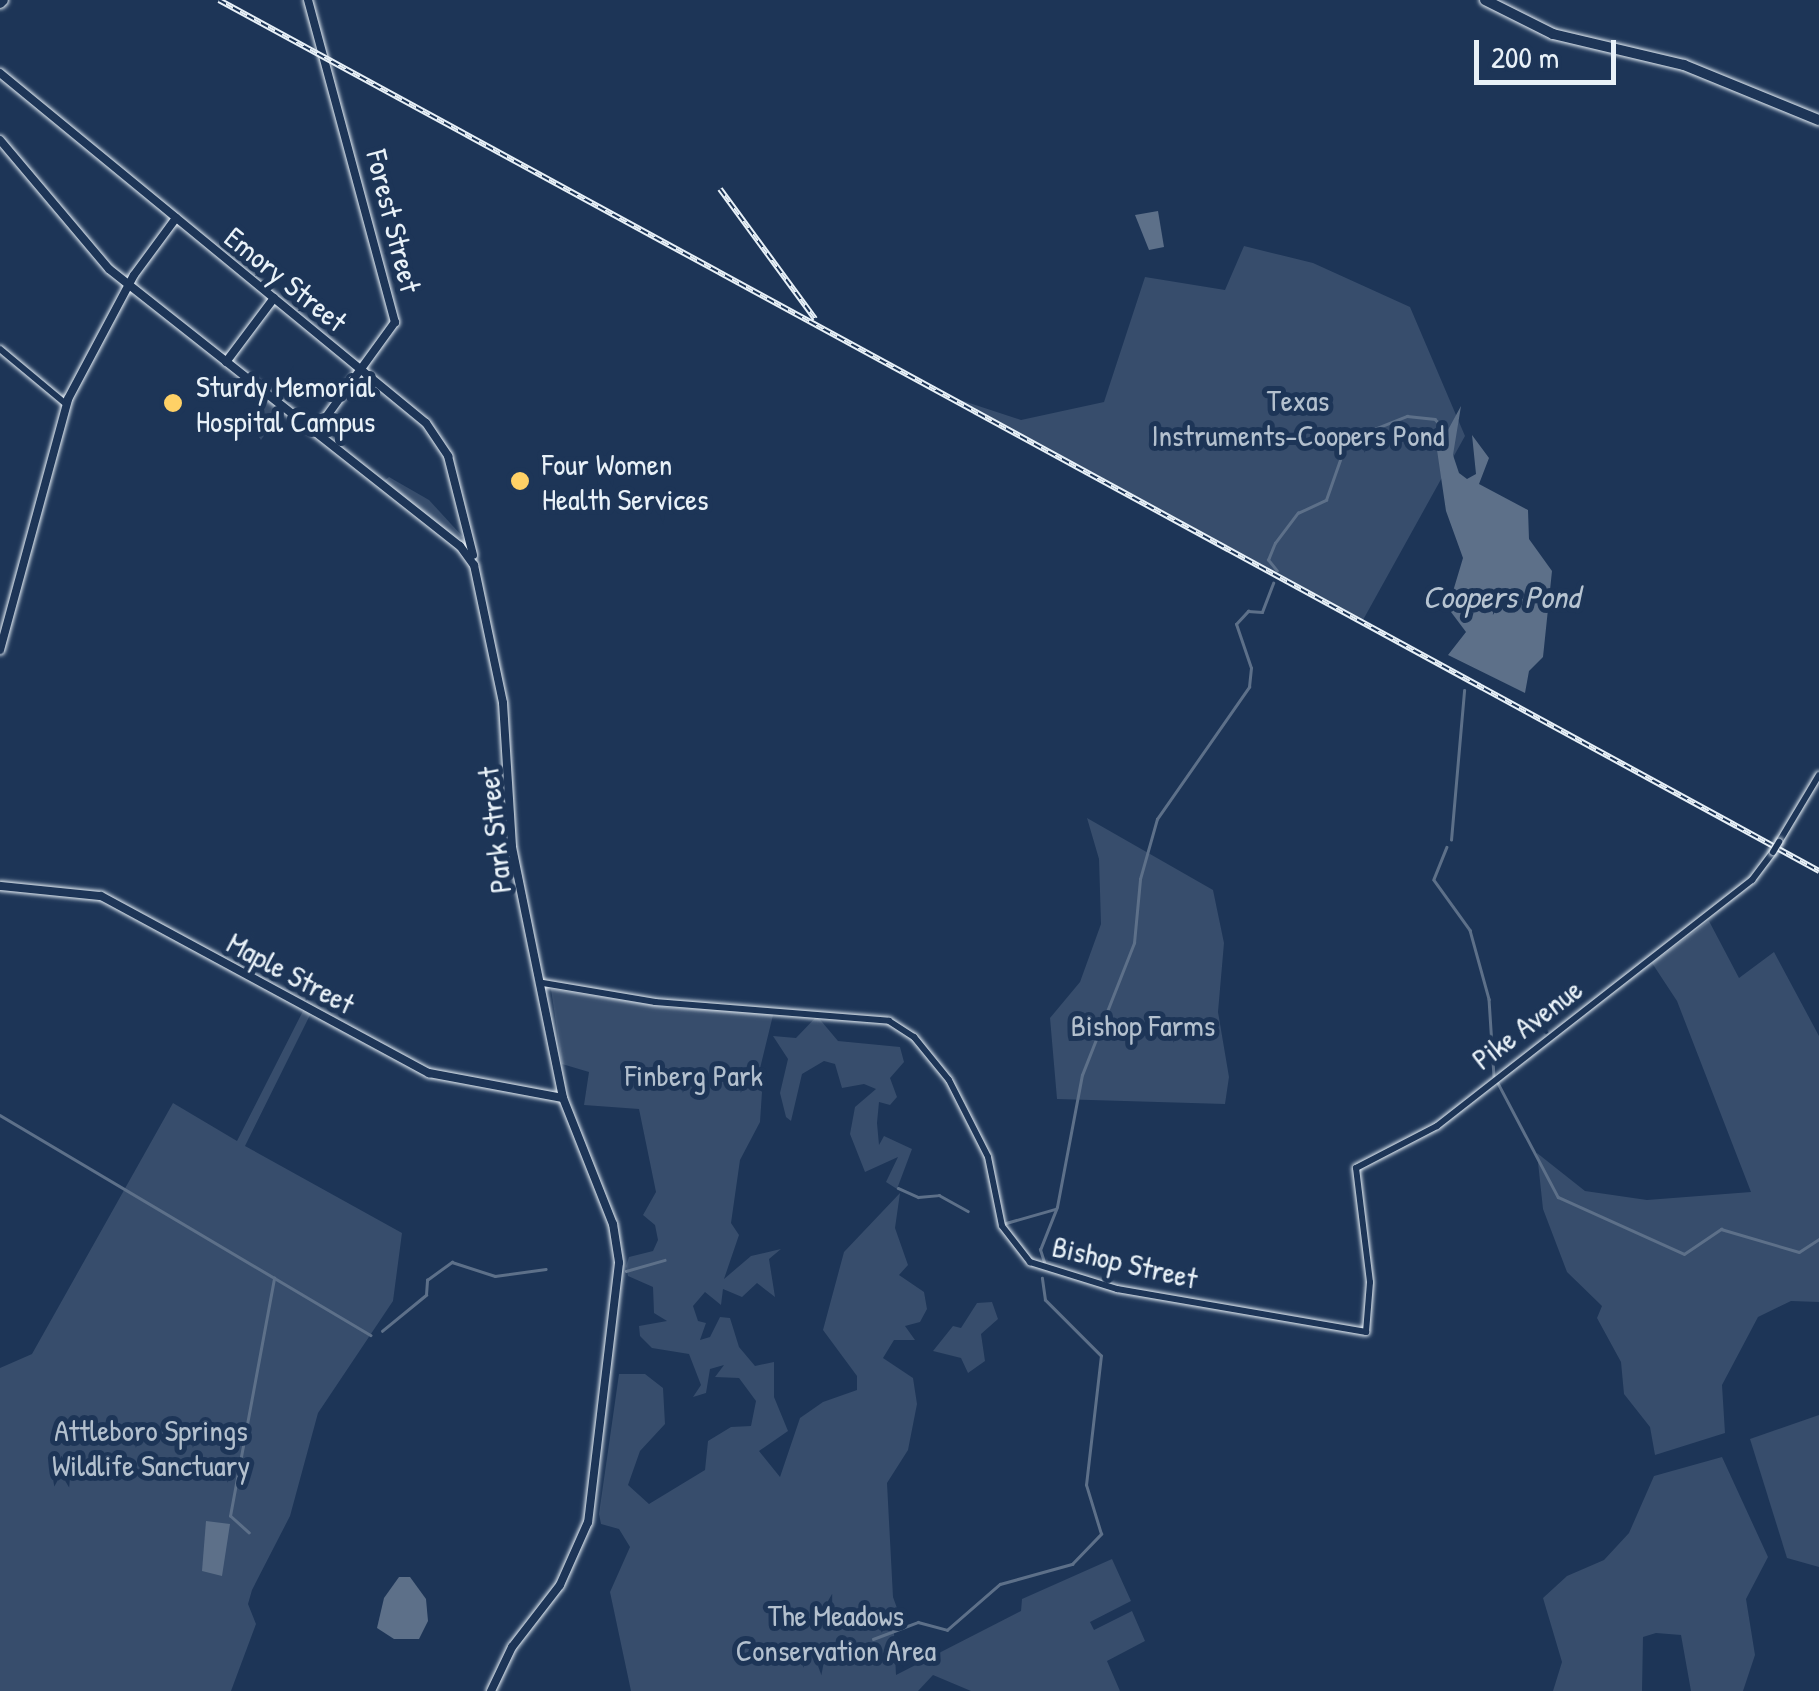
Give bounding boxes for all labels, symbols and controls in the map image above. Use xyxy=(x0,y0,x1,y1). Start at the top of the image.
scale bar xyxy=(1479,20,1622,82)
text: 200 m xyxy=(1491,37,1559,77)
street label: Forest Street xyxy=(359,146,429,296)
street label: Emory Street xyxy=(218,219,354,339)
place label: Sturdy Memorial Hospital Campus xyxy=(196,368,375,438)
park label: Texas Instruments-Coopers Pond xyxy=(1151,382,1445,452)
marker: Sturdy Memorial Hospital Campus xyxy=(160,390,186,416)
place label: Four Women Health Services xyxy=(542,446,709,516)
marker: Four Women Health Services xyxy=(507,468,533,494)
water label: Coopers Pond xyxy=(1423,578,1579,616)
street label: Park Street xyxy=(469,765,519,895)
street label: Maple Street xyxy=(221,924,361,1022)
street label: Pike Avenue xyxy=(1465,971,1589,1077)
park label: Bishop Farms xyxy=(1071,1007,1215,1043)
park label: Finberg Park xyxy=(625,1057,763,1093)
street label: Bishop Street xyxy=(1049,1228,1201,1296)
park label: Attleboro Springs Wildlife Sanctuary xyxy=(52,1412,250,1482)
park label: The Meadows Conservation Area xyxy=(736,1597,936,1668)

